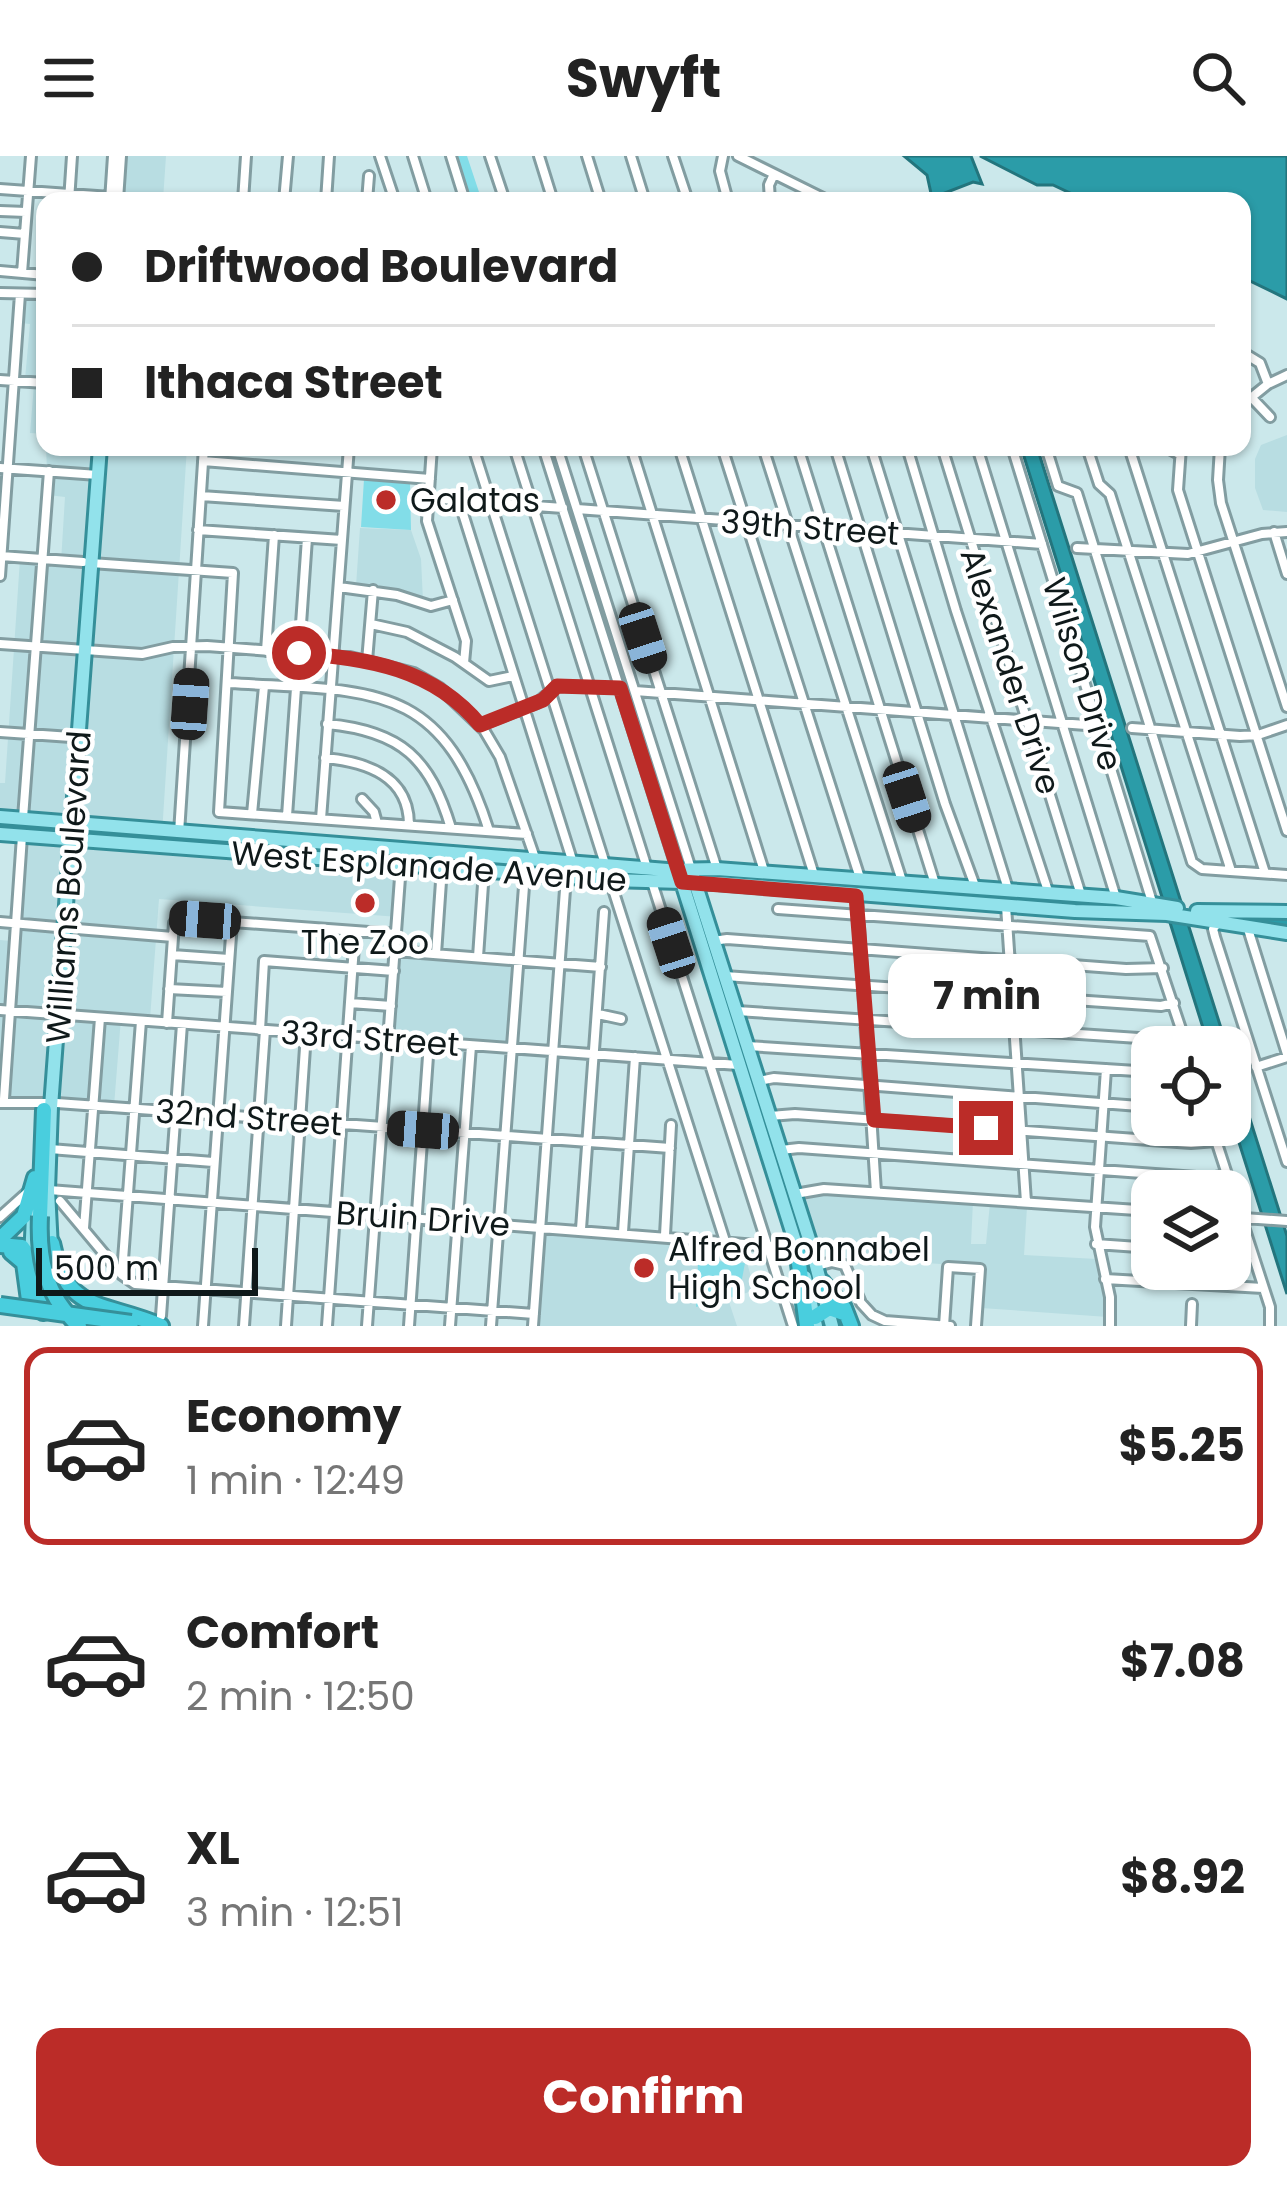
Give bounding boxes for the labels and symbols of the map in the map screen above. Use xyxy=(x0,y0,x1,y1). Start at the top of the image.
place label: Galatas xyxy=(410,477,540,524)
marker: Galatas xyxy=(373,487,399,513)
street label: 39th Street xyxy=(719,498,901,557)
street label: Alexander Drive xyxy=(949,542,1073,800)
street label: Wilson Drive xyxy=(1031,572,1134,776)
car xyxy=(615,598,671,678)
route start xyxy=(272,626,326,680)
car xyxy=(170,667,210,741)
street label: Williams Boulevard xyxy=(34,729,103,1045)
car xyxy=(879,757,935,837)
street label: West Esplanade Avenue xyxy=(230,829,628,904)
marker: The Zoo xyxy=(352,890,378,916)
car xyxy=(168,900,242,940)
car xyxy=(643,903,699,983)
place label: The Zoo xyxy=(301,919,429,966)
callout: 7 min xyxy=(887,954,1085,1038)
street label: 33rd Street xyxy=(279,1009,461,1068)
street label: 32nd Street xyxy=(154,1088,344,1147)
route end xyxy=(959,1101,1013,1155)
car xyxy=(386,1110,460,1150)
street label: Bruin Drive xyxy=(334,1189,512,1248)
place label: Alfred Bonnabel High School xyxy=(668,1226,930,1311)
scale bar xyxy=(36,1242,258,1295)
marker: Alfred Bonnabel High School xyxy=(631,1255,657,1281)

